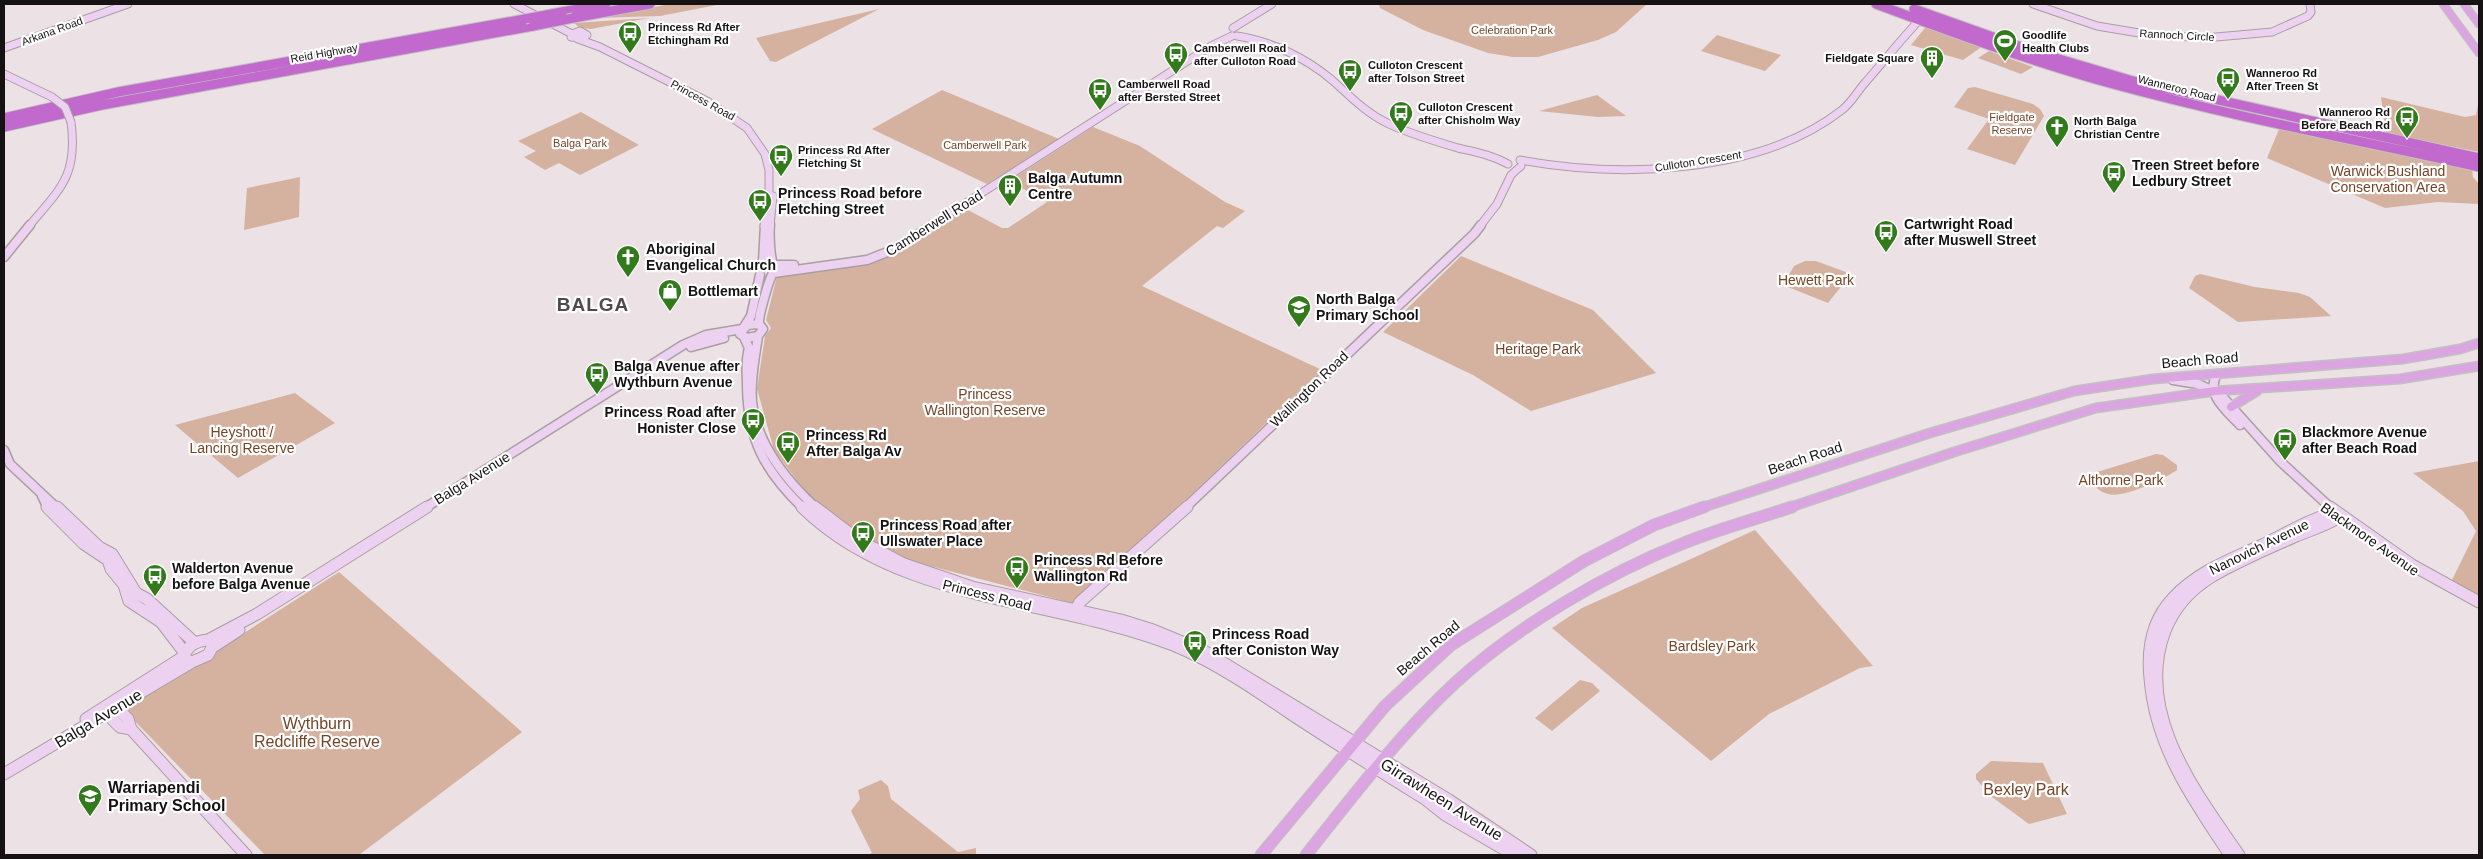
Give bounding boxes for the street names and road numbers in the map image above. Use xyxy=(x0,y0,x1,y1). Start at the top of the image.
street label: Arkana Road xyxy=(20,14,84,48)
street label: Rannoch Circle xyxy=(2139,27,2215,43)
street label: Reid Highway xyxy=(290,41,359,65)
street label: Wanneroo Road xyxy=(2137,73,2217,103)
street label: Princess Road xyxy=(669,77,737,123)
street label: Culloton Crescent xyxy=(1654,148,1742,174)
street label: Camberwell Road xyxy=(883,187,985,259)
street label: Wallington Road xyxy=(1267,348,1351,430)
street label: Beach Road xyxy=(2161,349,2239,371)
street label: Beach Road xyxy=(1766,438,1844,478)
street label: Balga Avenue xyxy=(431,448,513,508)
street label: Blackmore Avenue xyxy=(2318,499,2422,579)
street label: Nanovich Avenue xyxy=(2207,516,2312,578)
street label: Princess Road xyxy=(941,576,1033,614)
street label: Beach Road xyxy=(1393,617,1463,679)
street label: Balga Avenue xyxy=(52,686,145,751)
street label: Girrawheen Avenue xyxy=(1378,755,1506,844)

